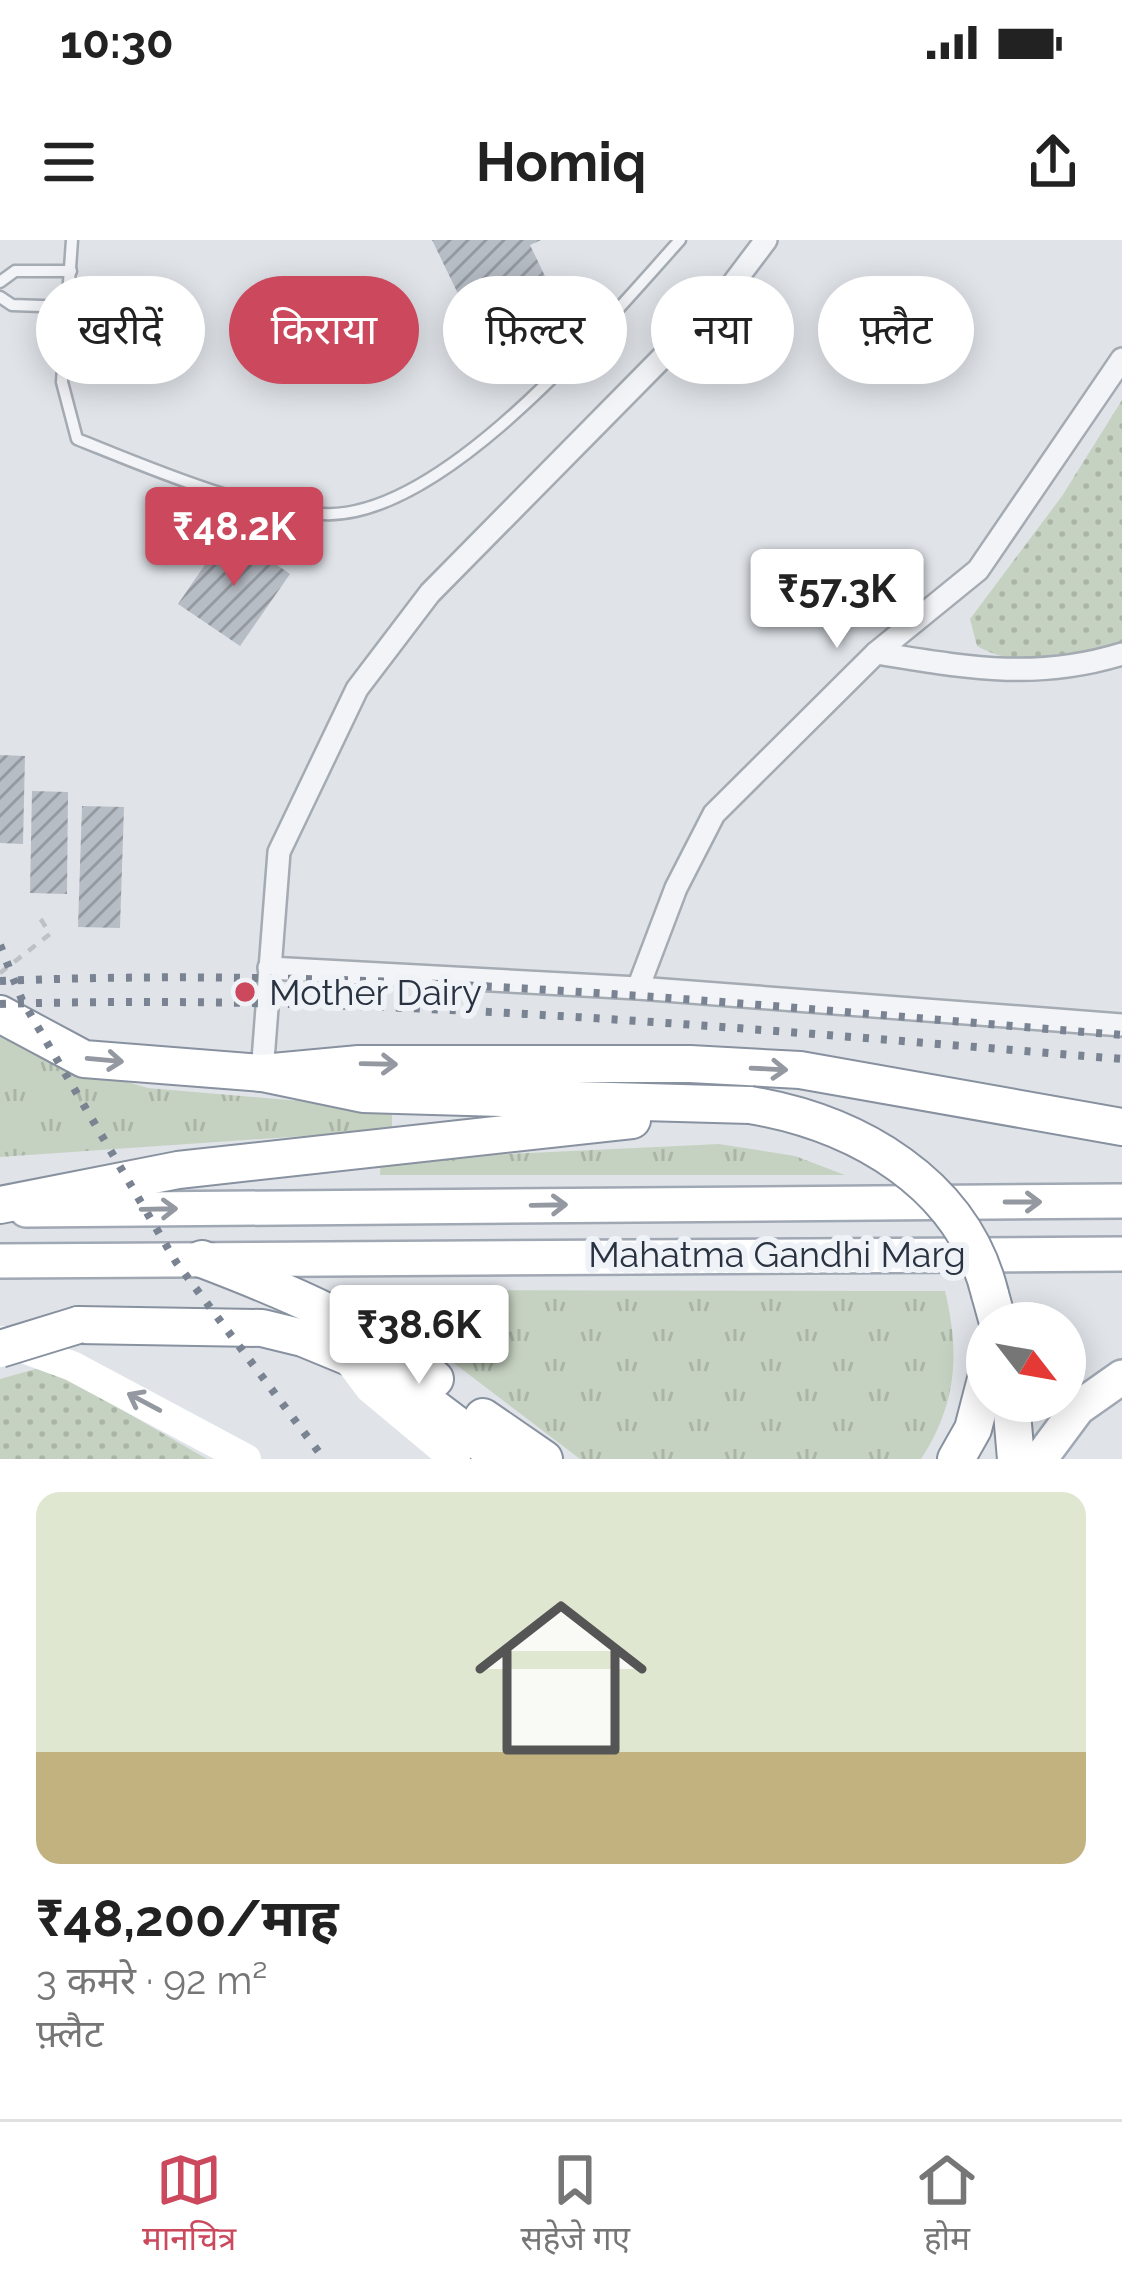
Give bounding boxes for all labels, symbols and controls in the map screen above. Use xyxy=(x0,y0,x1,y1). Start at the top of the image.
text: 10:30 xyxy=(60,16,174,69)
icon: menu xyxy=(36,129,102,195)
icon: share xyxy=(1020,129,1086,195)
text: Homiq xyxy=(476,130,646,194)
chip: खरीदें xyxy=(36,276,205,384)
chip: किराया xyxy=(229,276,419,384)
chip: फ़िल्टर xyxy=(443,276,627,384)
chip: नया xyxy=(651,276,794,384)
chip: फ़्लैट xyxy=(818,276,974,384)
pin: ₹48.2K xyxy=(136,487,332,589)
text: ₹48.2K xyxy=(172,503,296,549)
pin: ₹57.3K xyxy=(739,549,935,651)
text: ₹57.3K xyxy=(778,565,896,611)
place label: Mother Dairy xyxy=(269,971,482,1013)
marker: Mother Dairy xyxy=(232,979,258,1005)
one-way arrow xyxy=(85,1049,124,1072)
one-way arrow xyxy=(359,1053,398,1076)
one-way arrow xyxy=(748,1057,787,1080)
one-way arrow xyxy=(1003,1190,1042,1213)
one-way arrow xyxy=(529,1194,568,1216)
one-way arrow xyxy=(139,1198,178,1220)
street label: Mahatma Gandhi Marg xyxy=(588,1233,966,1275)
pin: ₹38.6K xyxy=(321,1285,517,1387)
text: ₹38.6K xyxy=(357,1301,481,1347)
north arrow xyxy=(966,1302,1086,1422)
map controls xyxy=(966,1302,1086,1422)
one-way arrow xyxy=(128,1390,163,1413)
icon: home xyxy=(453,1570,669,1786)
text: ₹48,200/माह xyxy=(36,1888,339,1948)
text: 3 कमरे · 92 m² xyxy=(36,1957,267,2003)
text: फ़्लैट xyxy=(36,2010,103,2056)
tab: मानचित्र xyxy=(142,2147,236,2263)
tab: सहेजे गए xyxy=(520,2147,630,2263)
tab: होम xyxy=(914,2147,980,2263)

